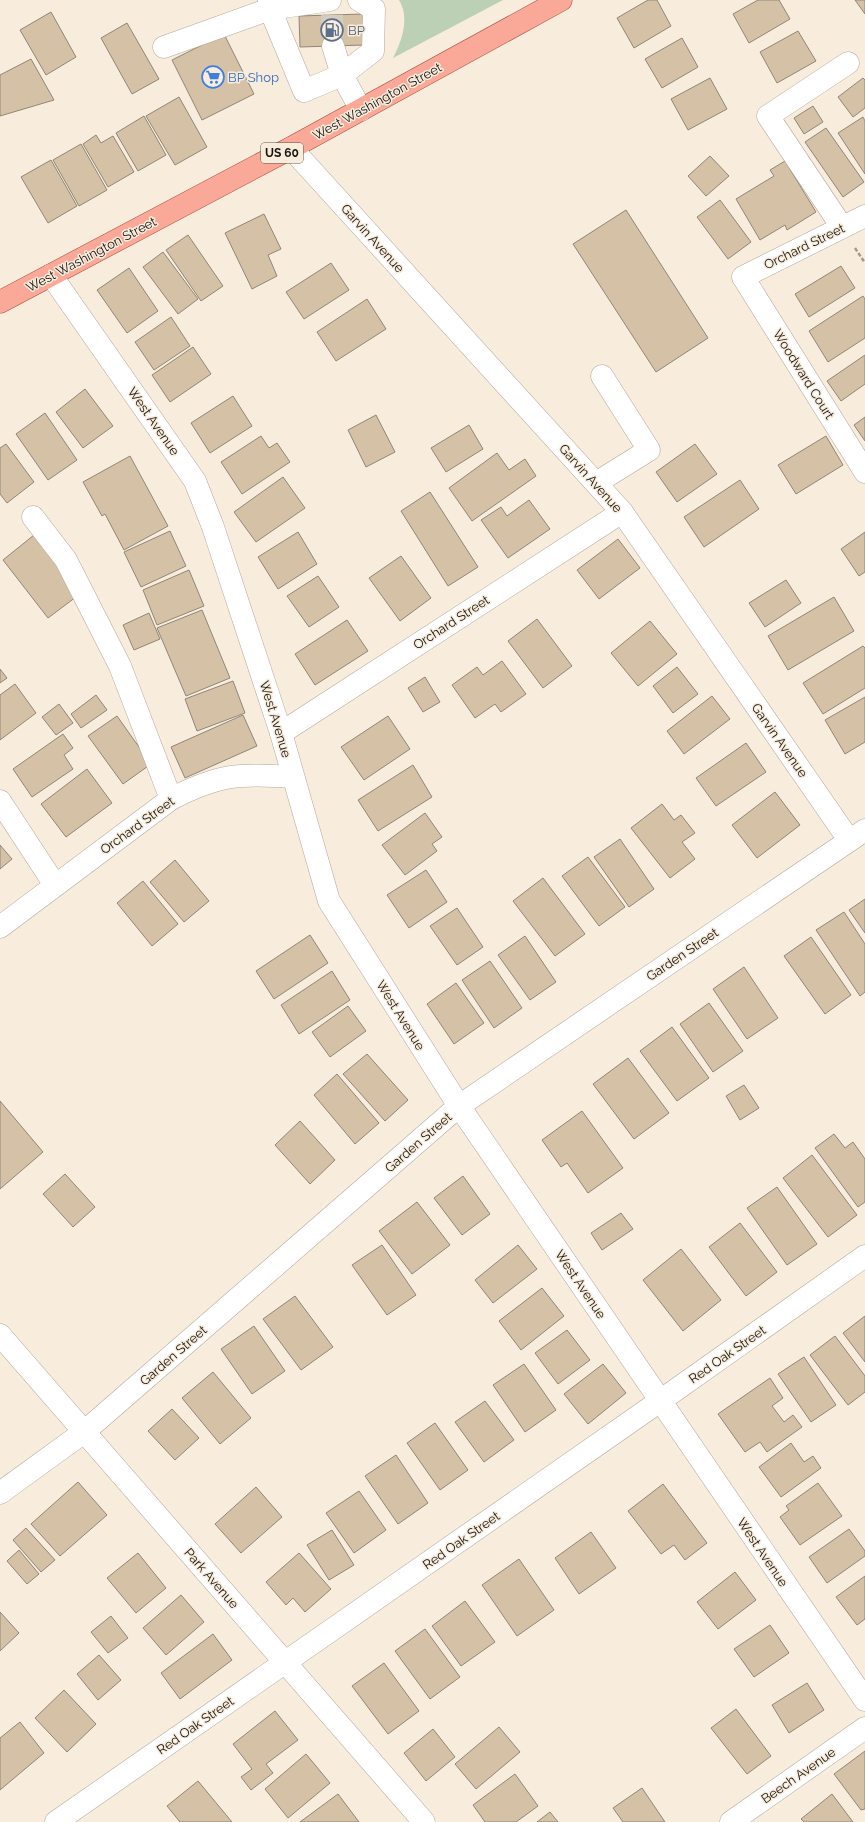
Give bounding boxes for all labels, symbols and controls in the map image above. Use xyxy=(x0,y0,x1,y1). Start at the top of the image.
fuel station icon: BP xyxy=(319,17,345,43)
place label: BP xyxy=(348,23,365,38)
street label: West Washington Street xyxy=(310,59,445,143)
supermarket icon: BP Shop xyxy=(200,64,226,90)
place label: BP Shop xyxy=(228,70,279,85)
road number: US 60 xyxy=(261,143,303,163)
street label: Garvin Avenue xyxy=(338,201,407,276)
street label: West Washington Street xyxy=(24,213,159,295)
street label: Orchard Street xyxy=(762,220,847,272)
street label: Woodward Court xyxy=(770,327,838,422)
street label: West Avenue xyxy=(125,384,183,458)
street label: Garvin Avenue xyxy=(556,441,625,516)
street label: Orchard Street xyxy=(410,592,493,653)
street label: West Avenue xyxy=(257,679,294,760)
street label: Garvin Avenue xyxy=(749,700,811,780)
street label: Orchard Street xyxy=(97,793,178,857)
street label: Garden Street xyxy=(643,925,722,984)
street label: West Avenue xyxy=(373,978,428,1053)
street label: Garden Street xyxy=(382,1109,455,1175)
street label: West Avenue xyxy=(552,1247,609,1322)
street label: Garden Street xyxy=(137,1322,210,1388)
street label: Red Oak Street xyxy=(686,1322,769,1386)
street label: Red Oak Street xyxy=(420,1508,503,1572)
street label: West Avenue xyxy=(734,1515,791,1590)
street label: Park Avenue xyxy=(181,1545,242,1612)
street label: Red Oak Street xyxy=(154,1693,237,1757)
street label: Beech Avenue xyxy=(758,1744,839,1807)

